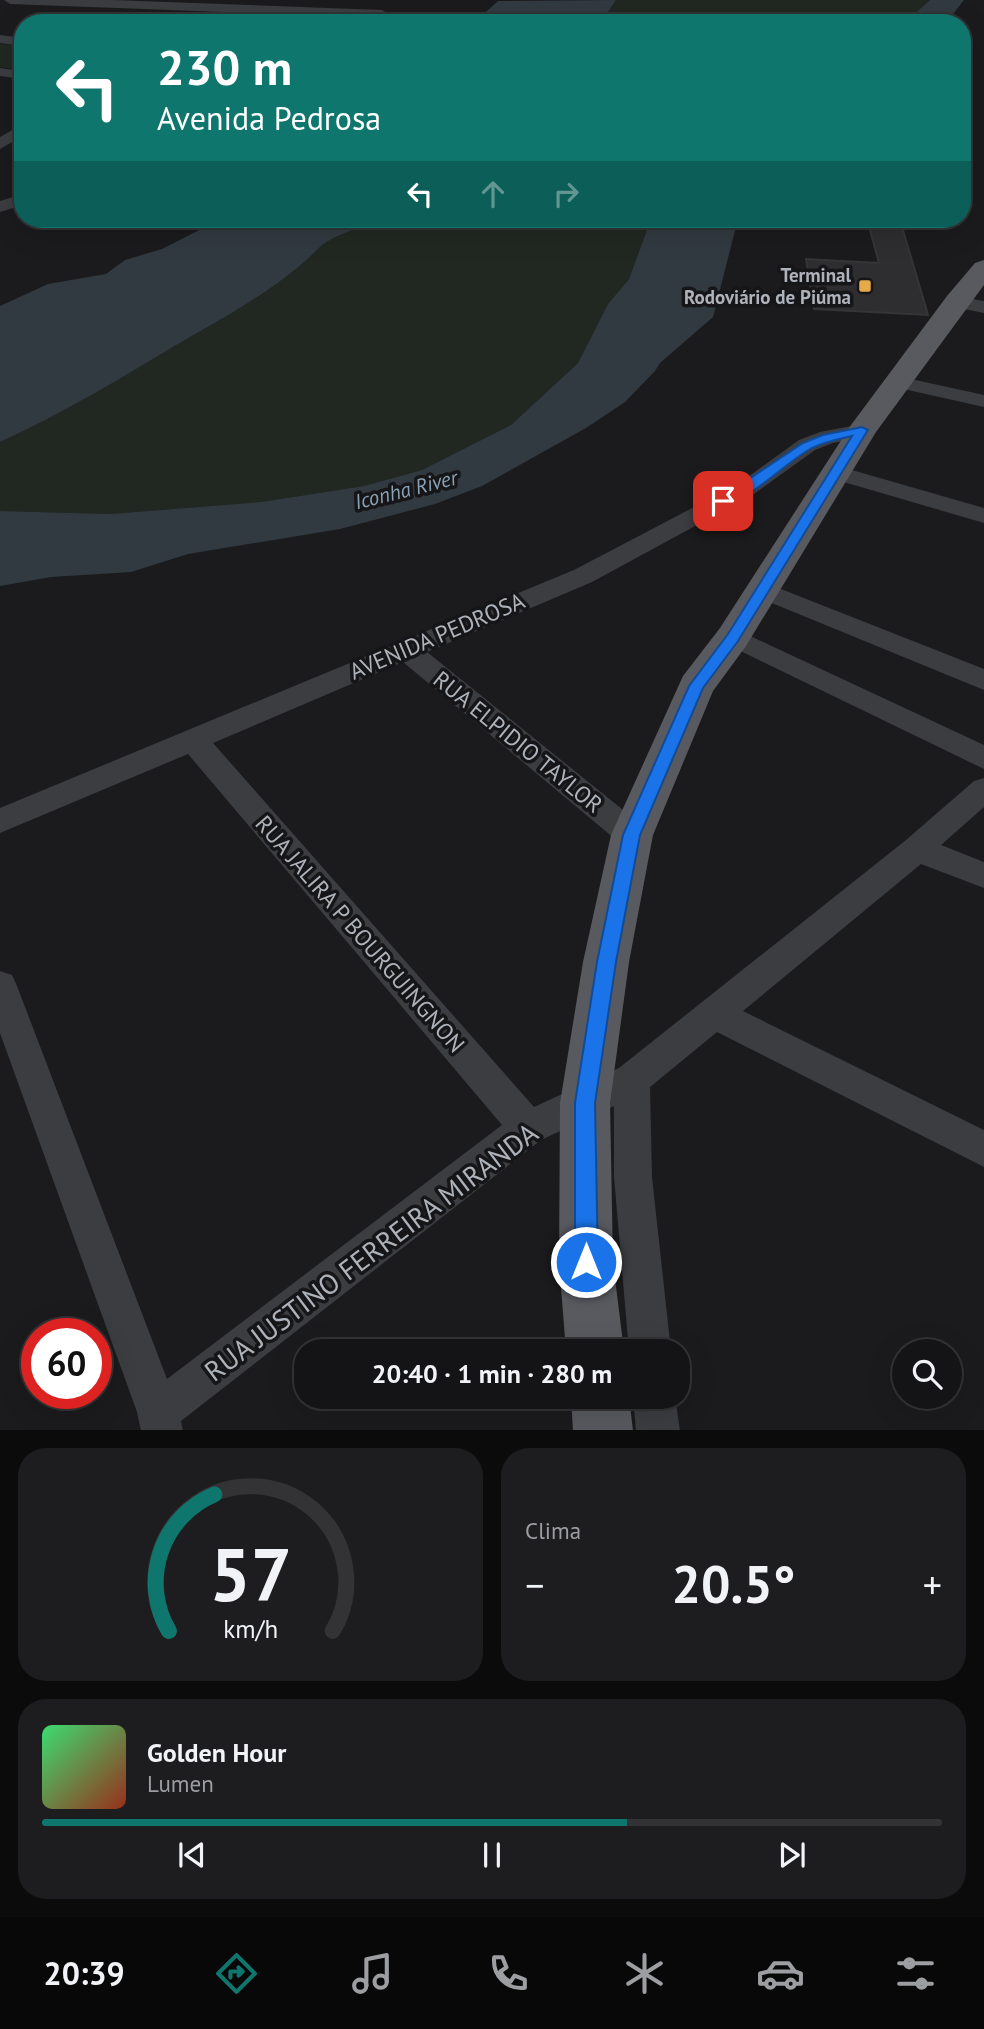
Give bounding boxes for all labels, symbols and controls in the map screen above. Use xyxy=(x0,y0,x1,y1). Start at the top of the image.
text: 230 m xyxy=(157,35,292,99)
icon: left xyxy=(42,42,133,133)
text: Avenida Pedrosa xyxy=(157,97,381,139)
icon: left xyxy=(401,175,439,213)
icon: ahead xyxy=(474,175,512,213)
icon: right xyxy=(547,175,585,213)
place label: Terminal Rodoviário de Piúma xyxy=(684,263,851,309)
marker: Terminal Rodoviário de Piúma xyxy=(857,278,873,294)
water label: Iconha River xyxy=(352,463,462,515)
pin xyxy=(693,471,753,531)
icon: arrive xyxy=(704,482,742,520)
street label: AVENIDA PEDROSA xyxy=(345,585,529,685)
street label: RUA ELPIDIO TAYLOR xyxy=(428,664,609,819)
street label: RUA JALIRA P BOURGUINGNON xyxy=(249,809,471,1058)
street label: RUA JUSTINO FERREIRA MIRANDA xyxy=(197,1114,545,1389)
position arrow xyxy=(549,1225,623,1299)
speed limit sign: 60 xyxy=(21,1318,112,1409)
map controls xyxy=(892,1339,962,1409)
button: search xyxy=(892,1339,962,1409)
text: 20:40 · 1 min · 280 m xyxy=(372,1357,612,1390)
text: Clima xyxy=(525,1516,581,1545)
text: 57 xyxy=(209,1527,292,1621)
text: 20.5° xyxy=(672,1550,795,1617)
text: − xyxy=(525,1560,544,1609)
text: + xyxy=(923,1560,942,1609)
text: km/h xyxy=(223,1612,278,1644)
text: Golden Hour xyxy=(147,1736,286,1769)
text: Lumen xyxy=(147,1769,214,1798)
icon: previous xyxy=(173,1836,211,1874)
icon: pause xyxy=(473,1836,511,1874)
icon: next xyxy=(773,1836,811,1874)
icon: directions xyxy=(212,1949,261,1998)
icon: music xyxy=(348,1949,397,1998)
icon: phone xyxy=(484,1949,533,1998)
icon: climate xyxy=(620,1949,669,1998)
icon: car xyxy=(756,1949,805,1998)
icon: filters xyxy=(891,1949,940,1998)
text: 20:39 xyxy=(43,1952,125,1994)

